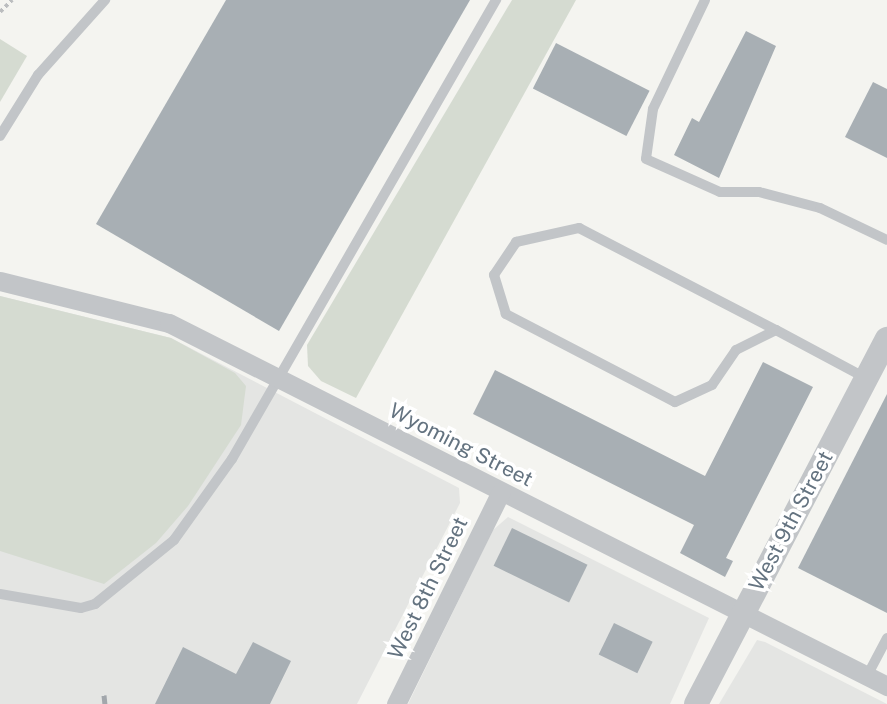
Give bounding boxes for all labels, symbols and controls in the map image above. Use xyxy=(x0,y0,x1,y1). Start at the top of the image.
street label: Wyoming Street xyxy=(385,398,537,492)
street label: West 9th Street xyxy=(744,447,838,595)
street label: West 8th Street xyxy=(383,513,473,663)

